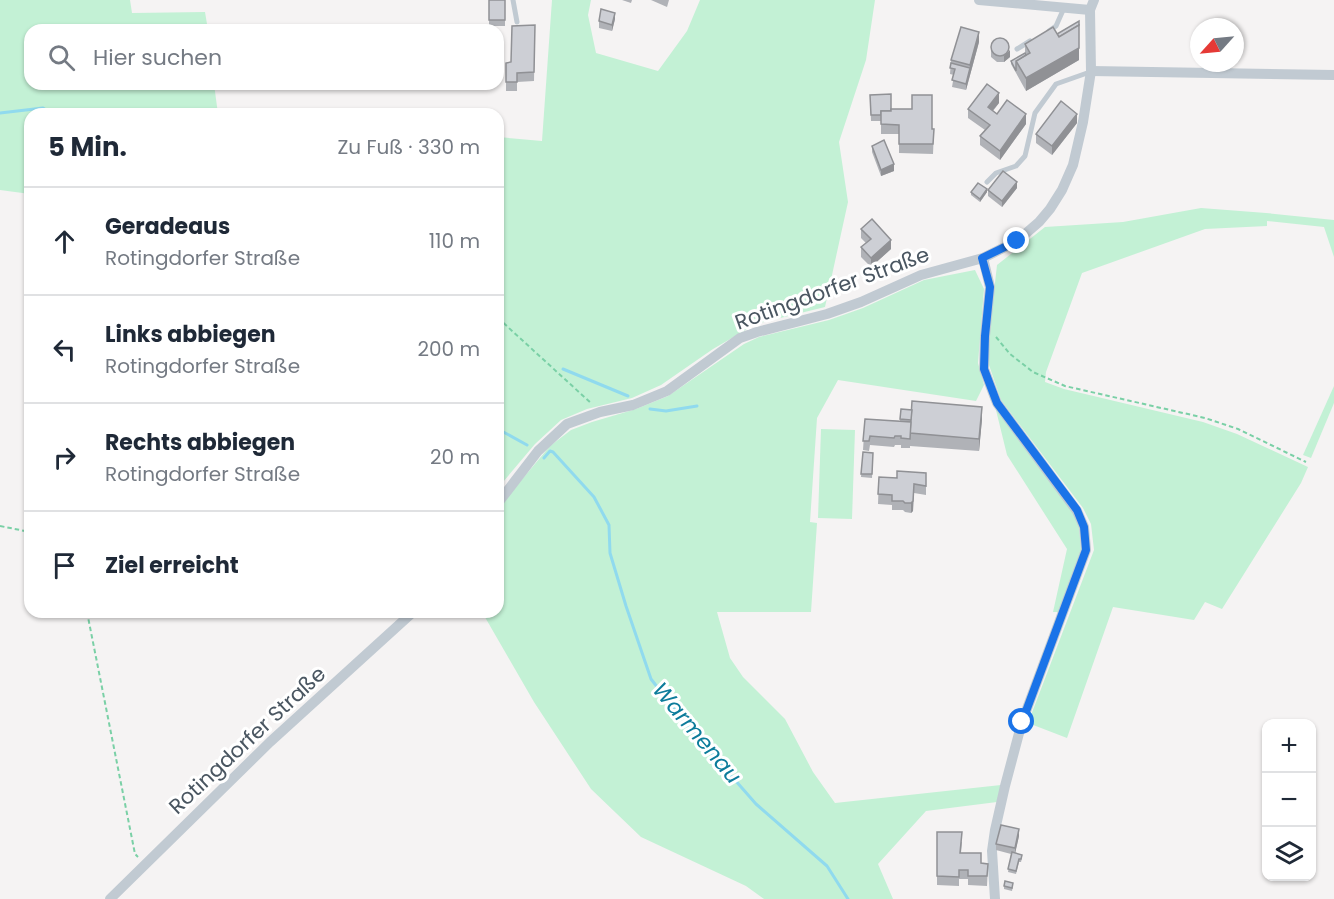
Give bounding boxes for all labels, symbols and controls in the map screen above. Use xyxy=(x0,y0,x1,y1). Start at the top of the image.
north arrow xyxy=(1190,18,1244,72)
search box xyxy=(24,24,504,90)
icon: search xyxy=(45,41,78,74)
text: Hier suchen xyxy=(93,42,222,73)
text: 5 Min. xyxy=(48,129,127,165)
text: Zu Fuß · 330 m xyxy=(338,133,480,161)
text: Geradeaus xyxy=(105,211,230,242)
icon: ahead xyxy=(48,225,81,258)
text: 110 m xyxy=(429,227,480,255)
route end xyxy=(1003,227,1029,253)
street label: Rotingdorfer Straße xyxy=(731,239,933,337)
text: Rotingdorfer Straße xyxy=(105,244,300,272)
text: Links abbiegen xyxy=(105,319,276,350)
icon: left xyxy=(48,333,81,366)
text: 200 m xyxy=(417,335,480,363)
text: Rotingdorfer Straße xyxy=(105,352,300,380)
text: Rechts abbiegen xyxy=(105,427,295,458)
icon: right xyxy=(48,441,81,474)
text: 20 m xyxy=(430,443,480,471)
text: Rotingdorfer Straße xyxy=(105,460,300,488)
icon: arrive xyxy=(48,549,81,582)
text: Ziel erreicht xyxy=(105,550,239,581)
street label: Rotingdorfer Straße xyxy=(162,660,332,820)
water label: Warmenau xyxy=(645,676,749,790)
route start xyxy=(1008,708,1034,734)
map controls xyxy=(1262,719,1316,881)
button: + xyxy=(1262,719,1316,773)
button: − xyxy=(1262,773,1316,827)
button: layers xyxy=(1262,827,1316,881)

